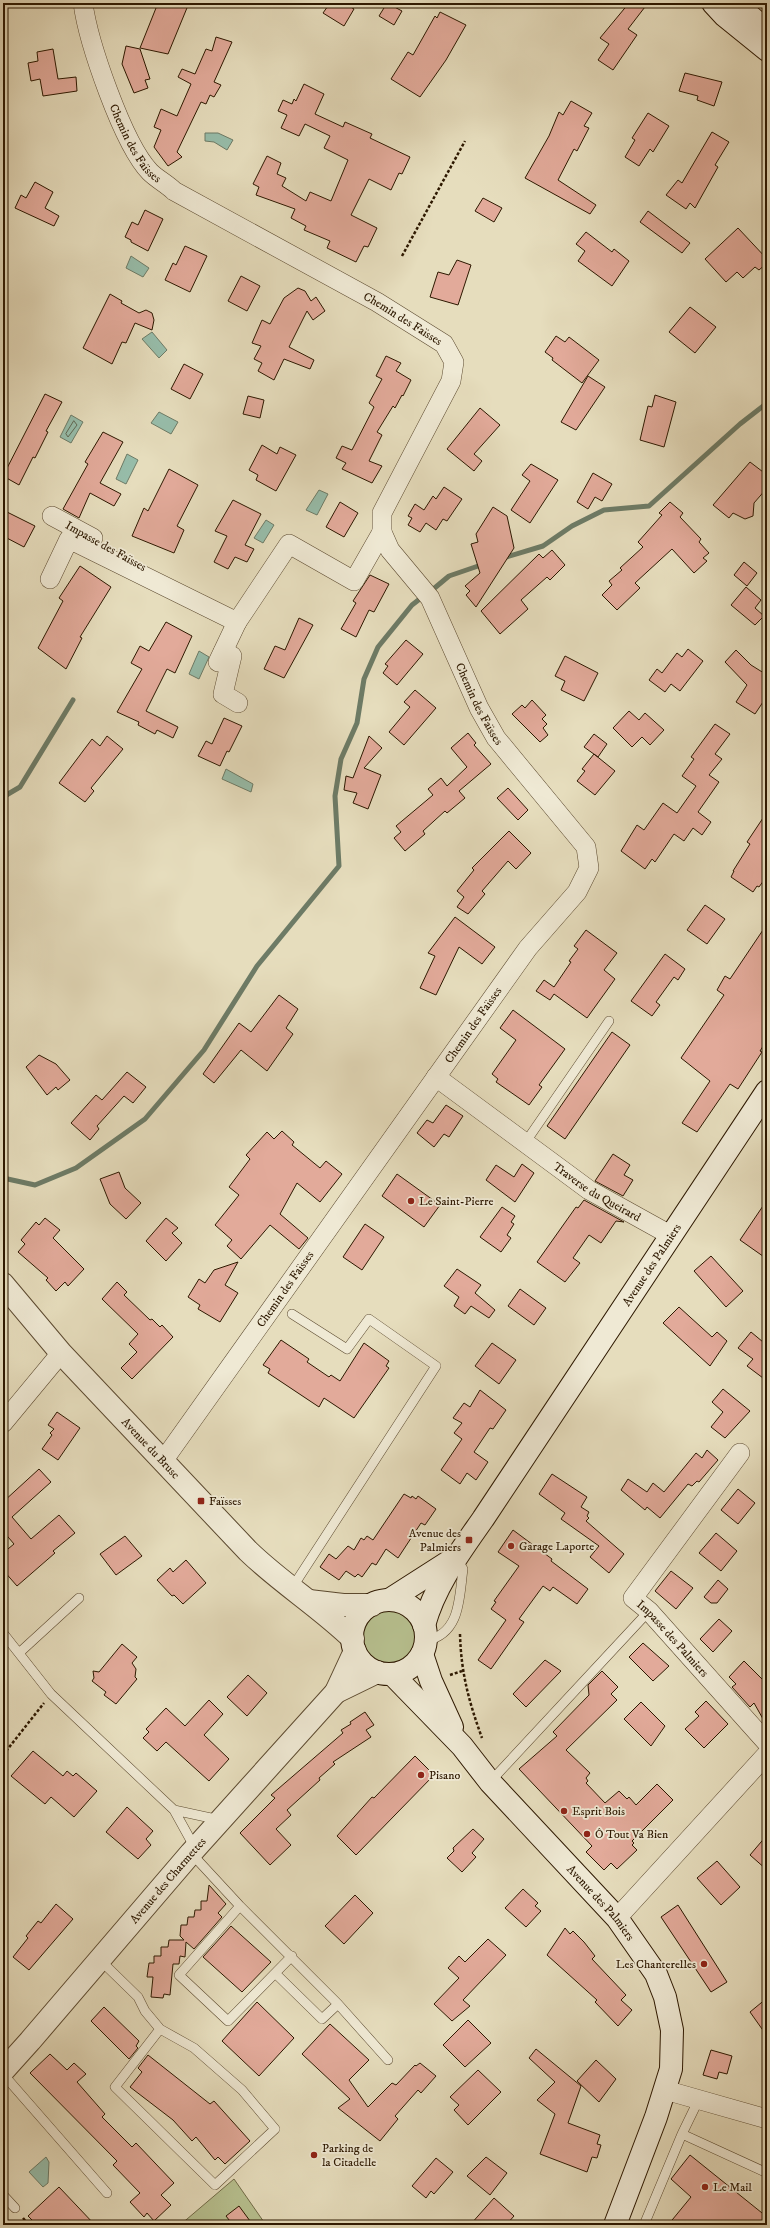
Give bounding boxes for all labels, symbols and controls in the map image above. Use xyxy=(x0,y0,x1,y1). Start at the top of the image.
street label: Chemin des Faïsses xyxy=(106,102,164,186)
street label: Chemin des Faïsses xyxy=(361,289,445,349)
street label: Impasse des Faïsses xyxy=(63,518,149,575)
street label: Chemin des Faïsses xyxy=(452,661,506,748)
street label: Chemin des Faïsses xyxy=(441,984,505,1066)
street label: Traverse du Queirard xyxy=(550,1159,643,1225)
place label: Le Saint-Pierre xyxy=(419,1194,494,1209)
marker: Le Saint-Pierre xyxy=(406,1196,416,1206)
street label: Avenue des Palmiers xyxy=(619,1221,685,1309)
street label: Chemin des Faïsses xyxy=(253,1248,317,1330)
street label: Avenue du Brusc xyxy=(118,1415,183,1482)
place label: Faïsses xyxy=(209,1494,241,1509)
marker: Faïsses xyxy=(196,1496,206,1506)
place label: Avenue des Palmiers xyxy=(409,1526,461,1555)
marker: Avenue des Palmiers xyxy=(464,1535,474,1545)
place label: Garage Laporte xyxy=(519,1539,594,1554)
marker: Garage Laporte xyxy=(506,1541,516,1551)
street label: Impasse des Palmiers xyxy=(633,1597,711,1680)
place label: Pisano xyxy=(429,1768,460,1783)
marker: Pisano xyxy=(416,1770,426,1780)
place label: Esprit Bois xyxy=(572,1804,625,1819)
marker: Esprit Bois xyxy=(559,1806,569,1816)
place label: Ô Tout Va Bien xyxy=(595,1827,669,1842)
marker: Ô Tout Va Bien xyxy=(582,1829,592,1839)
street label: Avenue des Charmettes xyxy=(127,1834,209,1927)
street label: Avenue des Palmiers xyxy=(563,1862,638,1944)
place label: Les Chanterelles xyxy=(616,1957,696,1972)
marker: Les Chanterelles xyxy=(699,1959,709,1969)
place label: Parking de la Citadelle xyxy=(322,2141,376,2170)
marker: Parking de la Citadelle xyxy=(309,2150,319,2160)
place label: Le Mail xyxy=(713,2180,752,2195)
marker: Le Mail xyxy=(700,2182,710,2192)

